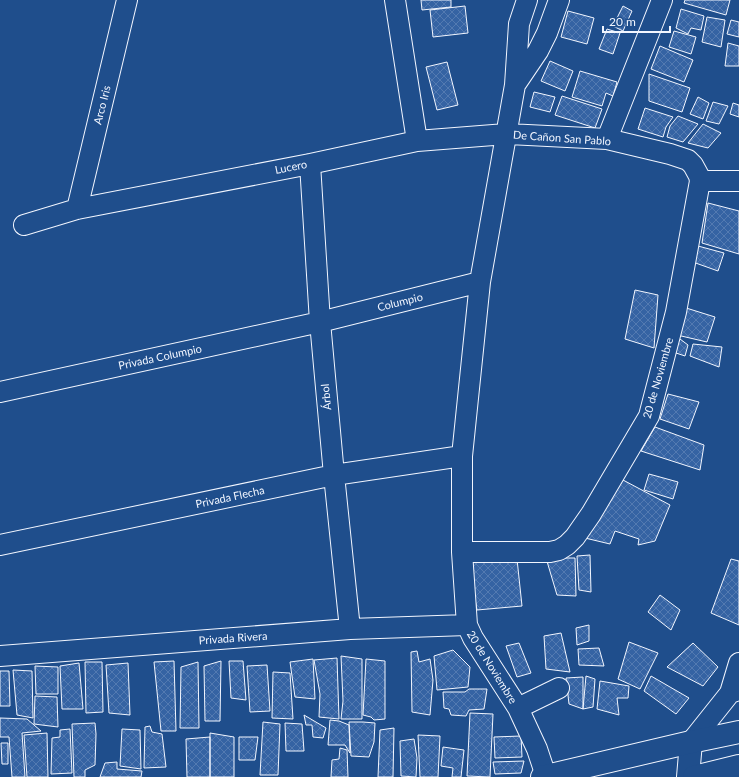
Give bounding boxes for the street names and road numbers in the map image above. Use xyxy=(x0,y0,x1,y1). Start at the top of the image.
street label: Arco Iris xyxy=(90,84,113,126)
street label: De Cañon San Pablo xyxy=(513,128,612,147)
street label: Lucero xyxy=(274,157,308,176)
street label: Columpio xyxy=(376,290,424,313)
street label: 20 de Noviembre xyxy=(640,336,675,420)
street label: Privada Columpio xyxy=(117,341,203,372)
street label: Árbol xyxy=(318,383,333,411)
street label: Privada Flecha xyxy=(194,483,265,510)
street label: 20 de Noviembre xyxy=(465,628,520,706)
street label: Privada Rivera xyxy=(198,629,268,646)

